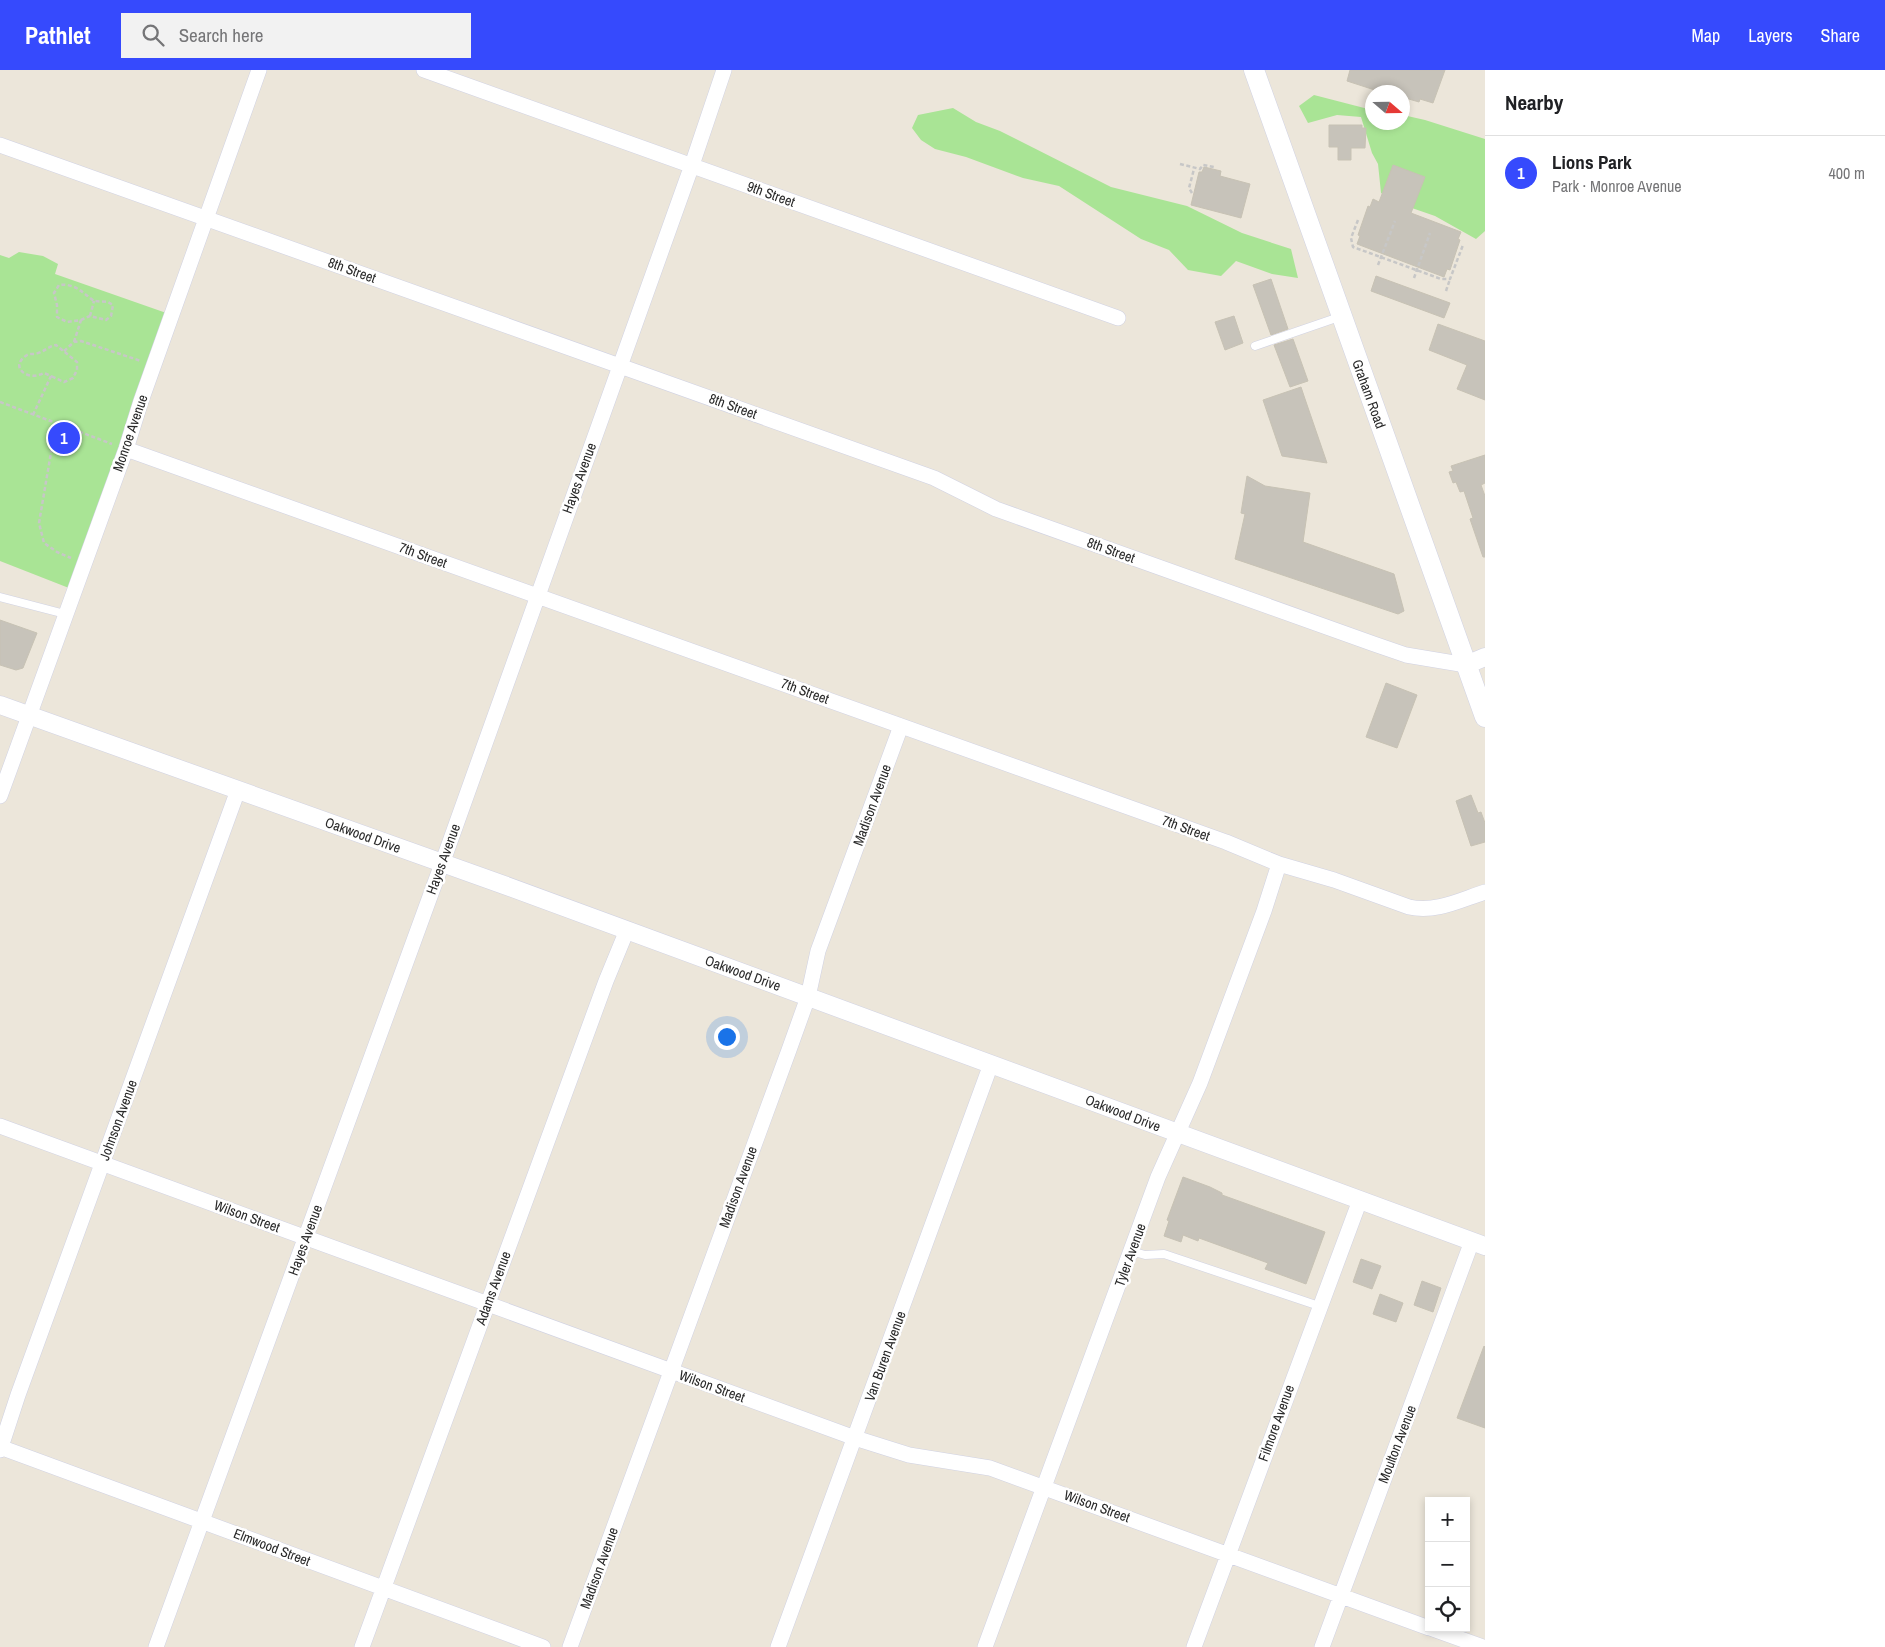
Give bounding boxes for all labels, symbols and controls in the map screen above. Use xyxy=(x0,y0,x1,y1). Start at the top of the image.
search box xyxy=(121,13,471,58)
text: Pathlet xyxy=(25,19,91,51)
icon: search xyxy=(139,21,167,49)
text: Search here xyxy=(179,22,264,48)
text: Map xyxy=(1692,23,1720,48)
text: Layers xyxy=(1748,23,1793,48)
text: Share xyxy=(1821,23,1860,48)
north arrow xyxy=(1365,85,1410,130)
text: Nearby xyxy=(1505,88,1563,117)
text: Lions Park xyxy=(1552,149,1632,175)
text: 1 xyxy=(1517,162,1525,184)
text: 400 m xyxy=(1829,162,1865,184)
text: Park · Monroe Avenue xyxy=(1552,175,1682,197)
street label: 9th Street xyxy=(745,177,797,211)
street label: 8th Street xyxy=(326,253,378,287)
street label: Graham Road xyxy=(1348,357,1390,431)
street label: 8th Street xyxy=(707,389,759,423)
street label: Monroe Avenue xyxy=(108,392,152,474)
pin: 1 xyxy=(48,419,80,457)
street label: Hayes Avenue xyxy=(558,440,600,516)
street label: 8th Street xyxy=(1085,533,1137,567)
street label: 7th Street xyxy=(397,538,449,572)
street label: 7th Street xyxy=(779,674,831,708)
street label: Madison Avenue xyxy=(849,762,895,848)
street label: 7th Street xyxy=(1160,811,1212,845)
street label: Oakwood Drive xyxy=(323,813,403,857)
street label: Hayes Avenue xyxy=(422,821,464,897)
street label: Oakwood Drive xyxy=(703,951,783,995)
your location xyxy=(714,1024,740,1050)
street label: Johnson Avenue xyxy=(95,1077,141,1163)
street label: Oakwood Drive xyxy=(1083,1090,1163,1136)
street label: Madison Avenue xyxy=(715,1144,761,1230)
street label: Wilson Street xyxy=(212,1196,282,1236)
street label: Hayes Avenue xyxy=(284,1202,326,1278)
street label: Tyler Avenue xyxy=(1110,1221,1150,1289)
street label: Adams Avenue xyxy=(471,1249,515,1328)
street label: Van Buren Avenue xyxy=(860,1308,910,1404)
street label: Wilson Street xyxy=(677,1366,747,1406)
street label: Filmore Avenue xyxy=(1254,1382,1298,1464)
street label: Moulton Avenue xyxy=(1374,1402,1420,1486)
street label: Wilson Street xyxy=(1062,1486,1132,1526)
map controls xyxy=(1425,1497,1470,1632)
button: + xyxy=(1425,1497,1470,1542)
street label: Elmwood Street xyxy=(231,1524,313,1570)
street label: Madison Avenue xyxy=(576,1525,622,1611)
button: − xyxy=(1425,1542,1470,1587)
button: locate xyxy=(1425,1587,1470,1632)

